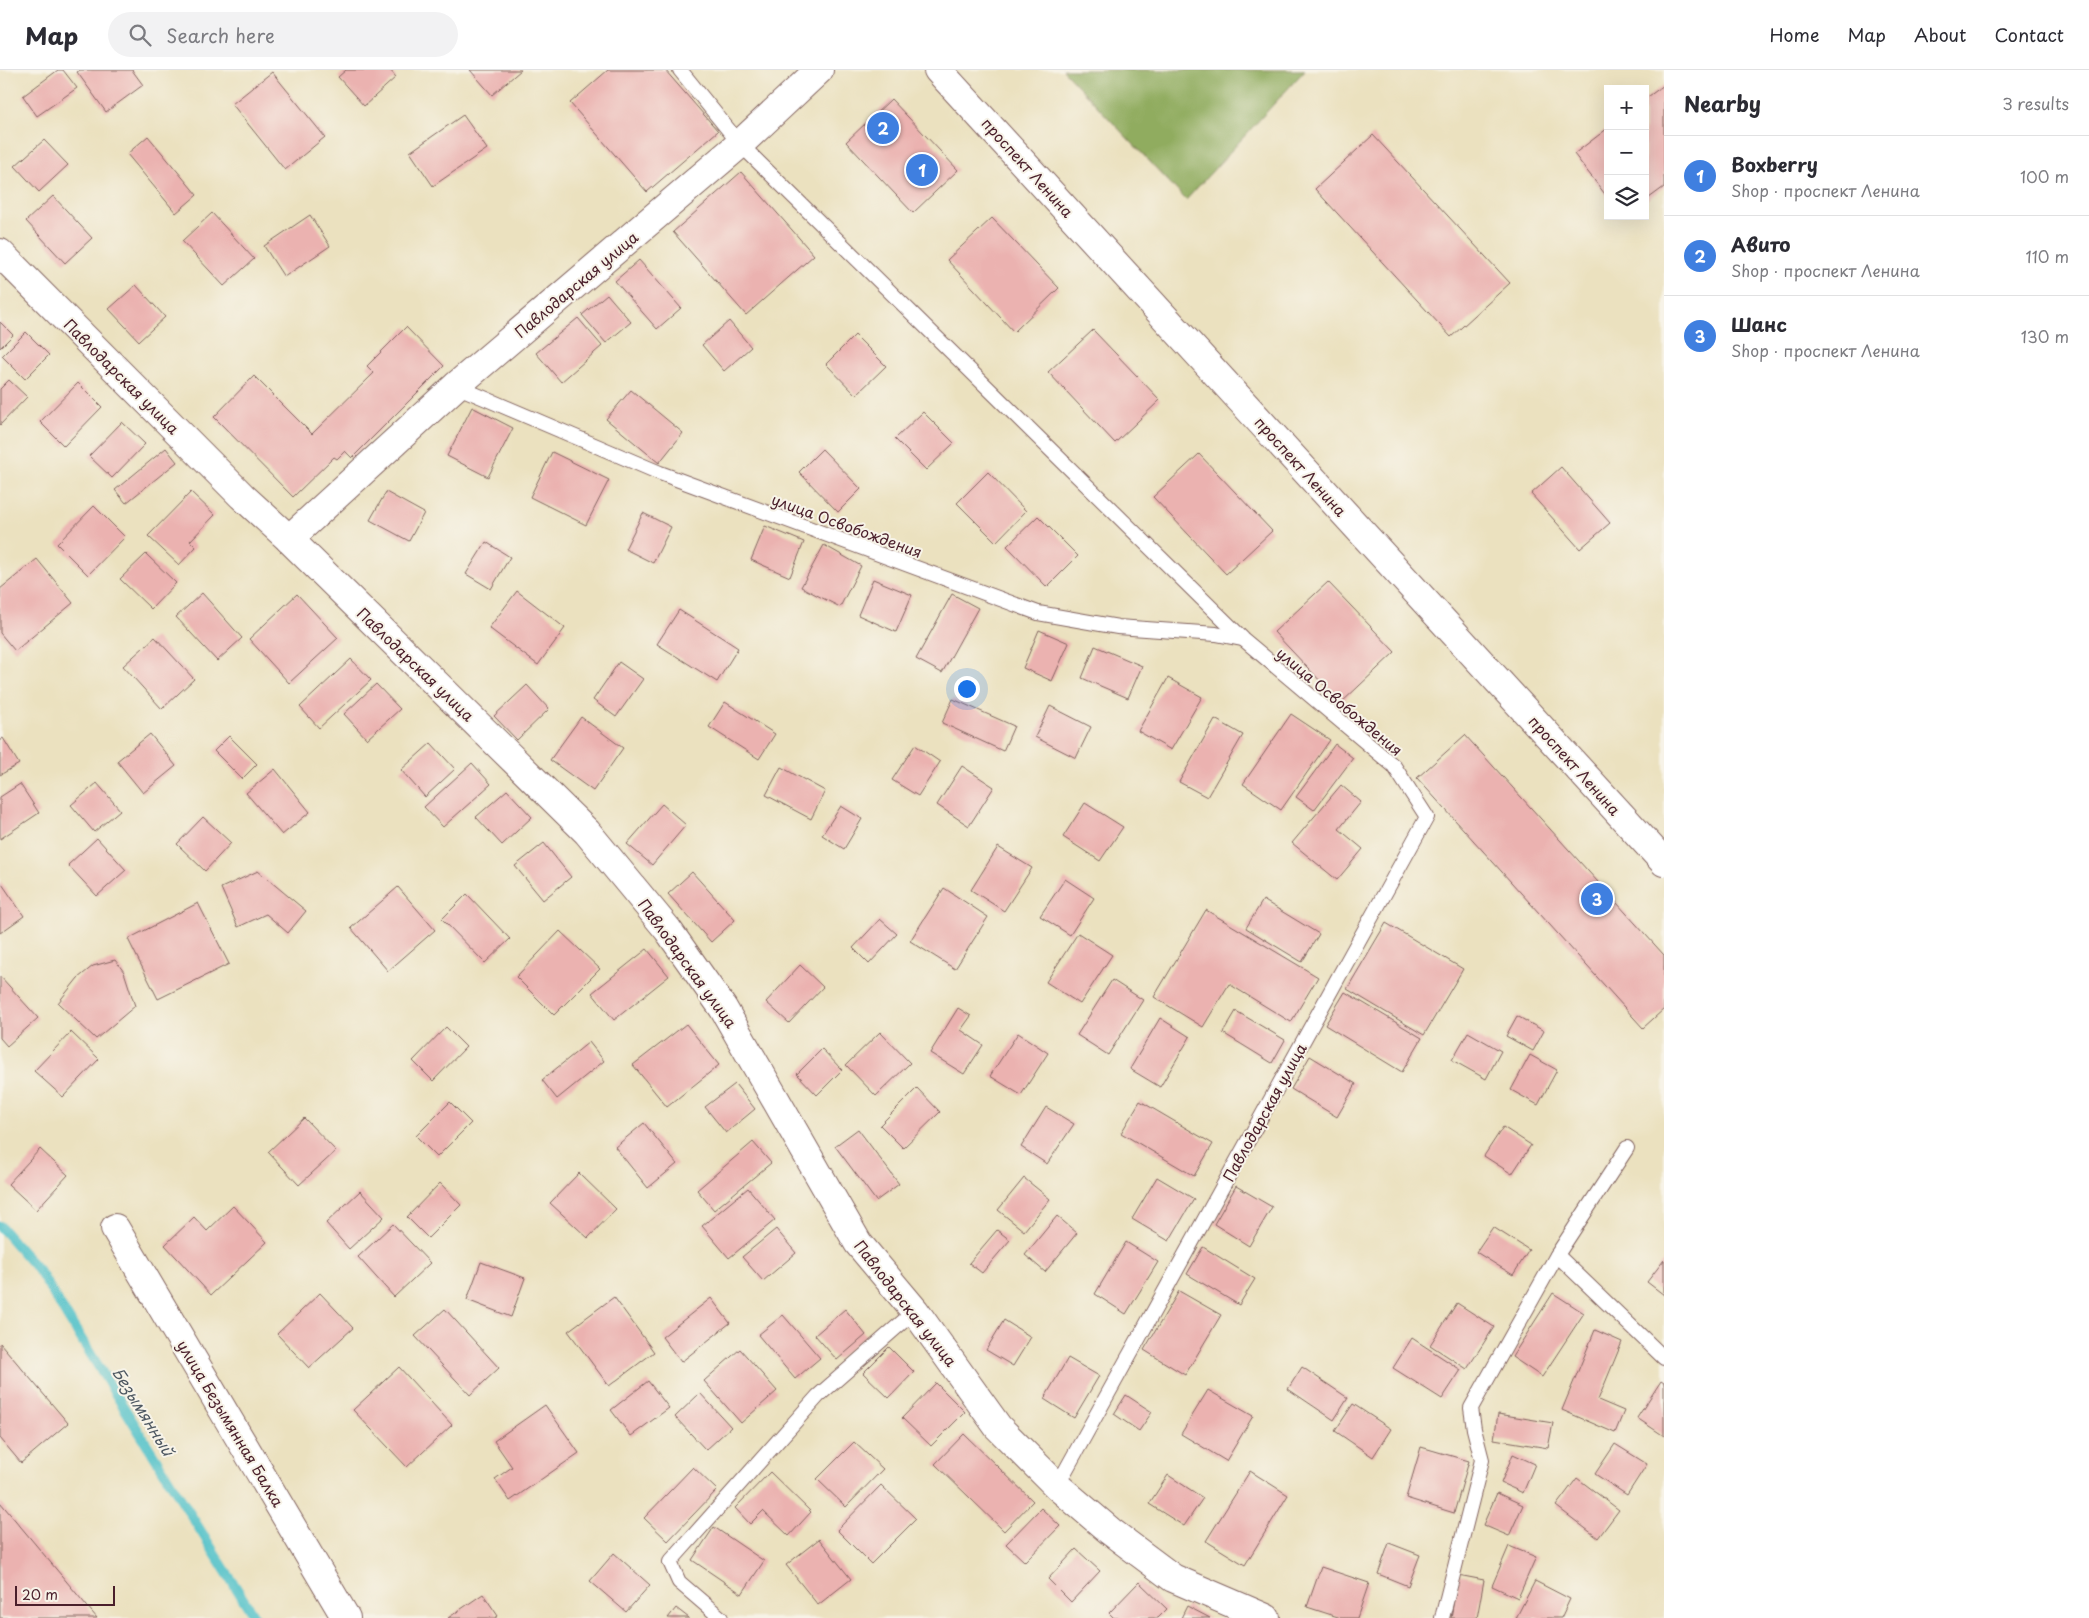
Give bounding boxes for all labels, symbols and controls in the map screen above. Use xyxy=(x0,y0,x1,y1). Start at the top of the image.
search box xyxy=(108,12,458,57)
text: Map xyxy=(25,17,78,53)
icon: search xyxy=(126,21,154,49)
text: Search here xyxy=(166,21,275,49)
text: Home xyxy=(1769,21,1819,48)
text: Map xyxy=(1847,21,1886,48)
text: About xyxy=(1914,21,1966,48)
text: Contact xyxy=(1994,21,2064,48)
map controls xyxy=(1604,85,1649,220)
button: + xyxy=(1604,85,1649,130)
text: Nearby xyxy=(1684,87,1761,119)
text: 3 results xyxy=(2002,91,2069,115)
pin: 2 xyxy=(867,109,899,147)
street label: проспект Ленина xyxy=(977,112,1080,223)
button: − xyxy=(1604,130,1649,175)
text: Boxberry xyxy=(1731,150,1818,178)
pin: 1 xyxy=(906,151,938,189)
text: 1 xyxy=(1696,164,1704,188)
text: 100 m xyxy=(2020,164,2069,188)
button: layers xyxy=(1604,175,1649,220)
text: Shop · проспект Ленина xyxy=(1731,178,1920,202)
street label: Павлодарская улица xyxy=(509,225,643,343)
text: Авито xyxy=(1731,230,1791,258)
text: 2 xyxy=(1694,244,1706,268)
text: 110 m xyxy=(2026,244,2069,268)
text: Shop · проспект Ленина xyxy=(1731,258,1920,282)
text: Шанс xyxy=(1731,310,1787,338)
street label: Павлодарская улица xyxy=(59,313,185,439)
text: 3 xyxy=(1695,324,1705,348)
text: 130 m xyxy=(2021,324,2069,348)
text: Shop · проспект Ленина xyxy=(1731,338,1920,362)
street label: проспект Ленина xyxy=(1250,411,1353,522)
street label: улица Освобождения xyxy=(769,487,925,563)
street label: Павлодарская улица xyxy=(352,602,480,726)
street label: улица Освобождения xyxy=(1272,641,1408,761)
your location xyxy=(954,676,980,702)
street label: проспект Ленина xyxy=(1524,710,1627,821)
pin: 3 xyxy=(1581,880,1613,918)
street label: Павлодарская улица xyxy=(633,894,743,1033)
street label: Павлодарская улица xyxy=(1216,1038,1312,1185)
street label: Павлодарская улица xyxy=(849,1235,963,1372)
street label: улица Безымянная Балка xyxy=(172,1335,290,1511)
water label: Безымянный xyxy=(107,1362,182,1461)
scale bar xyxy=(15,1583,115,1606)
text: 20 m xyxy=(22,1584,58,1605)

